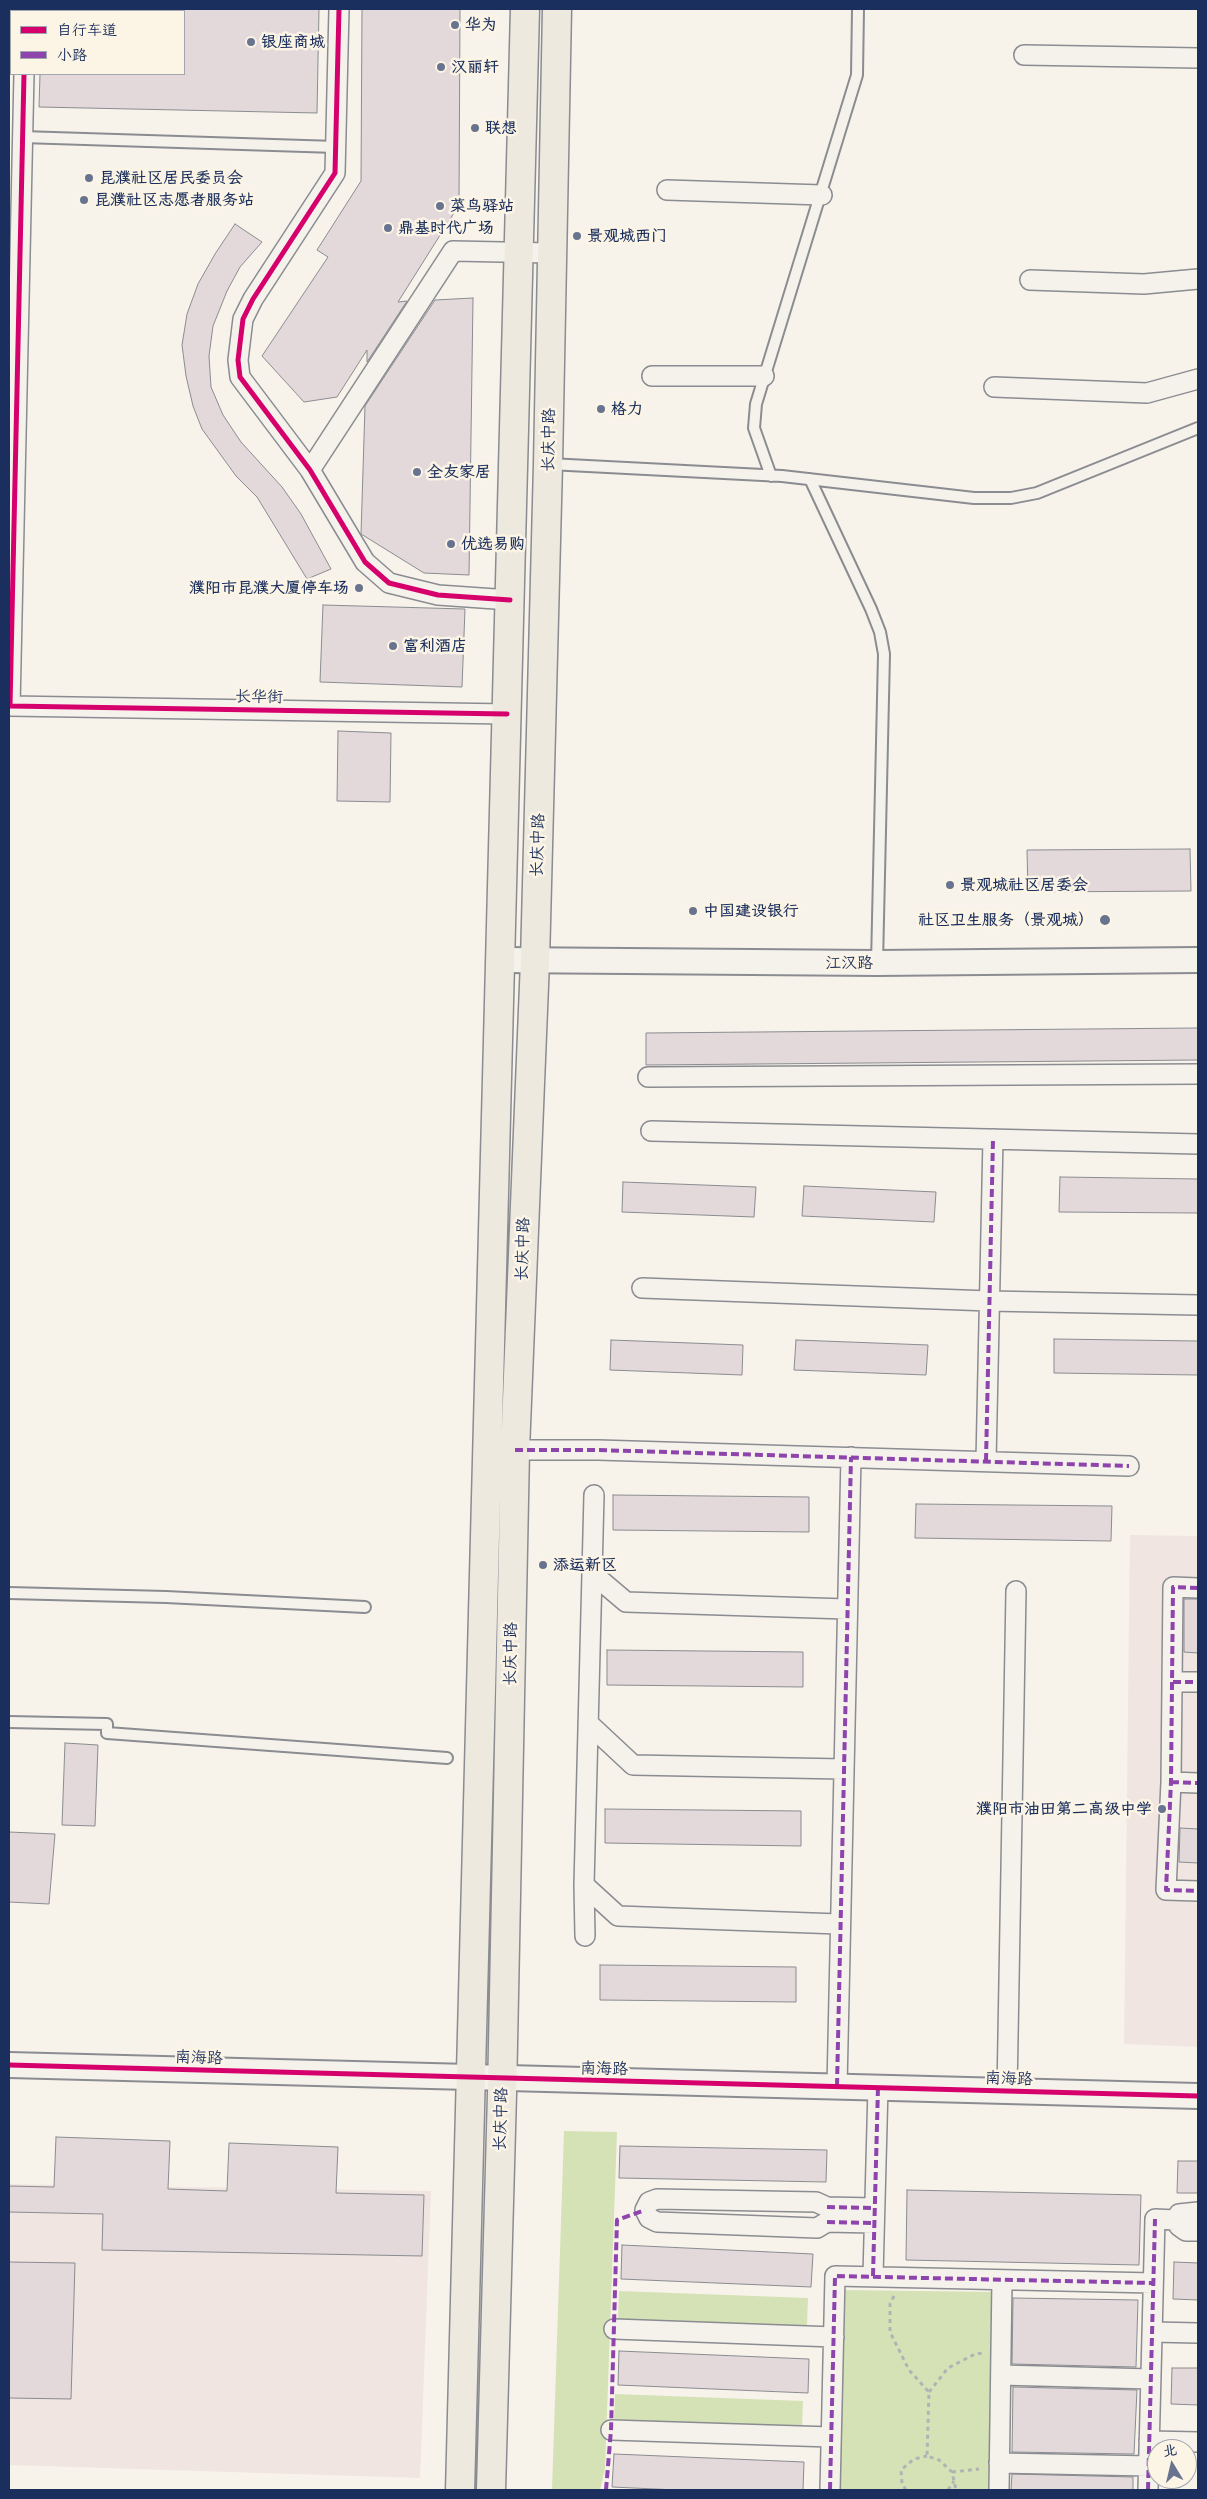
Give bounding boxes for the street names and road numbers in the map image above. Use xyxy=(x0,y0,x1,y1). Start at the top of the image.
street label: 长庆中路 xyxy=(539,408,559,472)
street label: 长华街 xyxy=(235,687,283,707)
street label: 长庆中路 xyxy=(527,813,549,877)
street label: 江汉路 xyxy=(825,953,873,973)
street label: 长庆中路 xyxy=(512,1217,534,1281)
street label: 长庆中路 xyxy=(501,1622,521,1686)
street label: 南海路 xyxy=(175,2048,223,2068)
street label: 南海路 xyxy=(580,2059,628,2079)
street label: 南海路 xyxy=(985,2069,1033,2089)
street label: 长庆中路 xyxy=(490,2087,512,2151)

